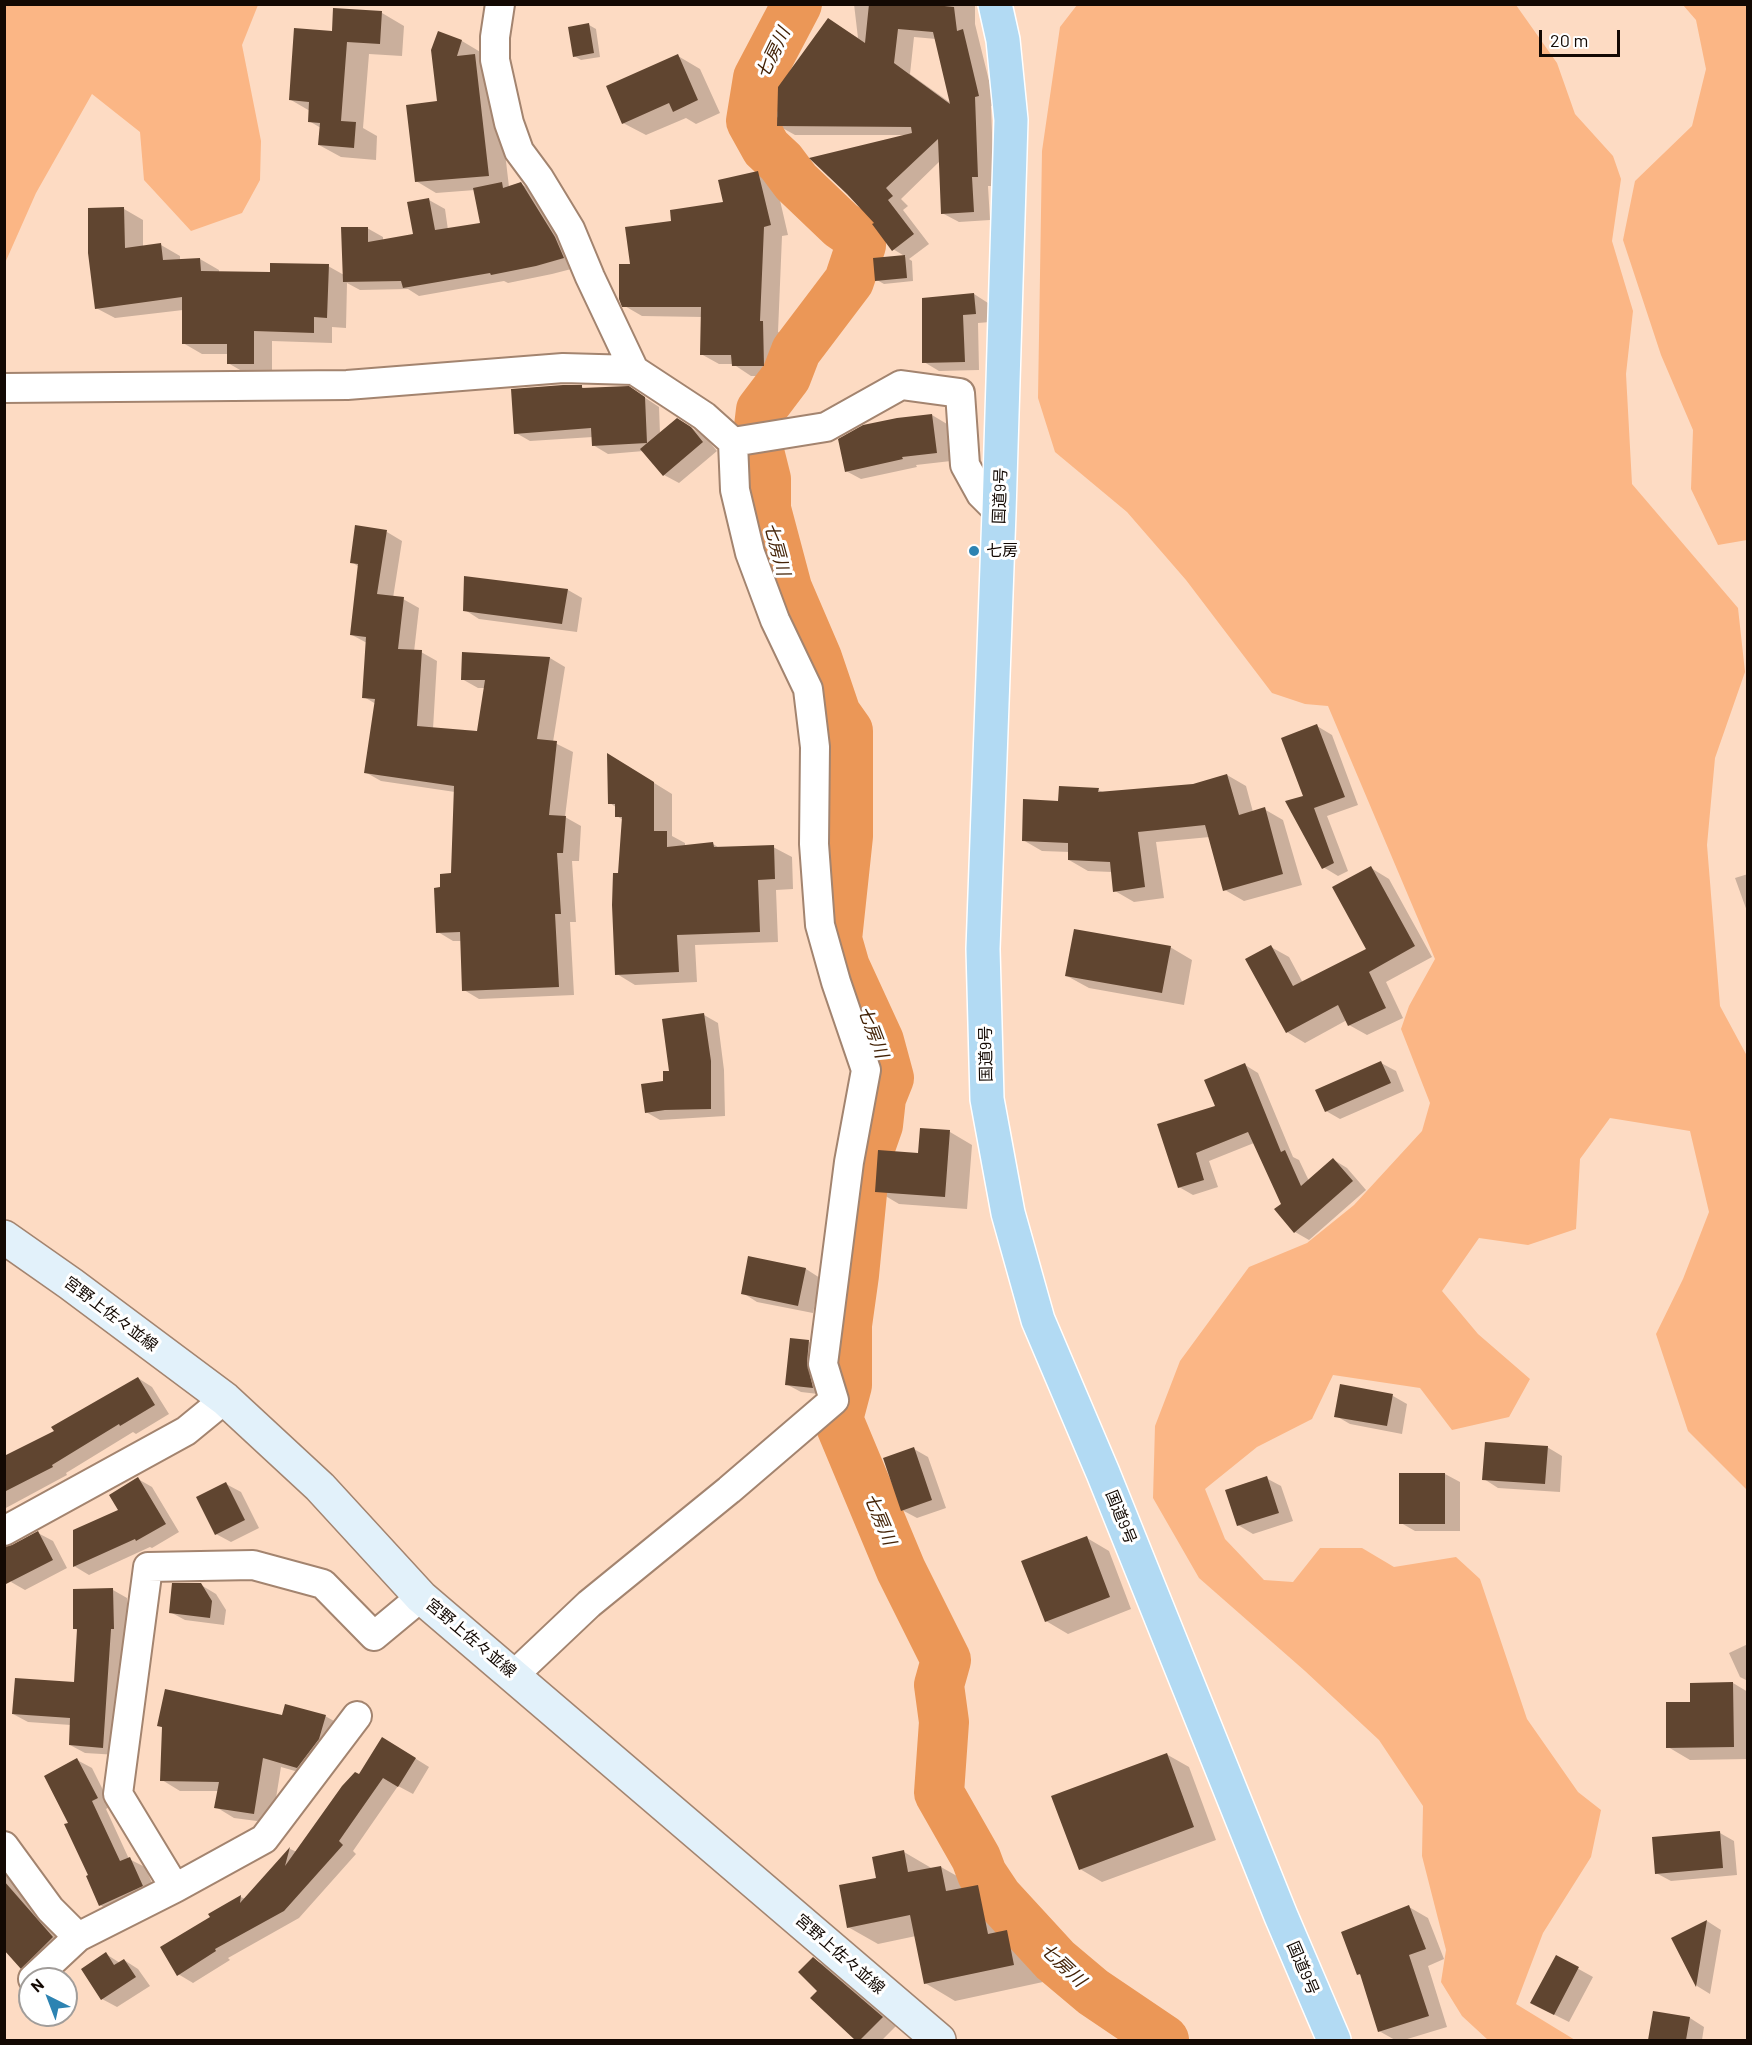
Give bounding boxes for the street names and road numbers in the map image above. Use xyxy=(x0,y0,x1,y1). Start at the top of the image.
street label: 国道9号 xyxy=(989,468,1011,524)
street label: 国道9号 xyxy=(976,1026,996,1082)
street label: 宮野上佐々並線 xyxy=(60,1273,162,1355)
street label: 国道9号 xyxy=(1102,1487,1140,1547)
street label: 宮野上佐々並線 xyxy=(422,1595,520,1681)
street label: 宮野上佐々並線 xyxy=(791,1910,889,1998)
street label: 国道9号 xyxy=(1283,1938,1323,1998)

